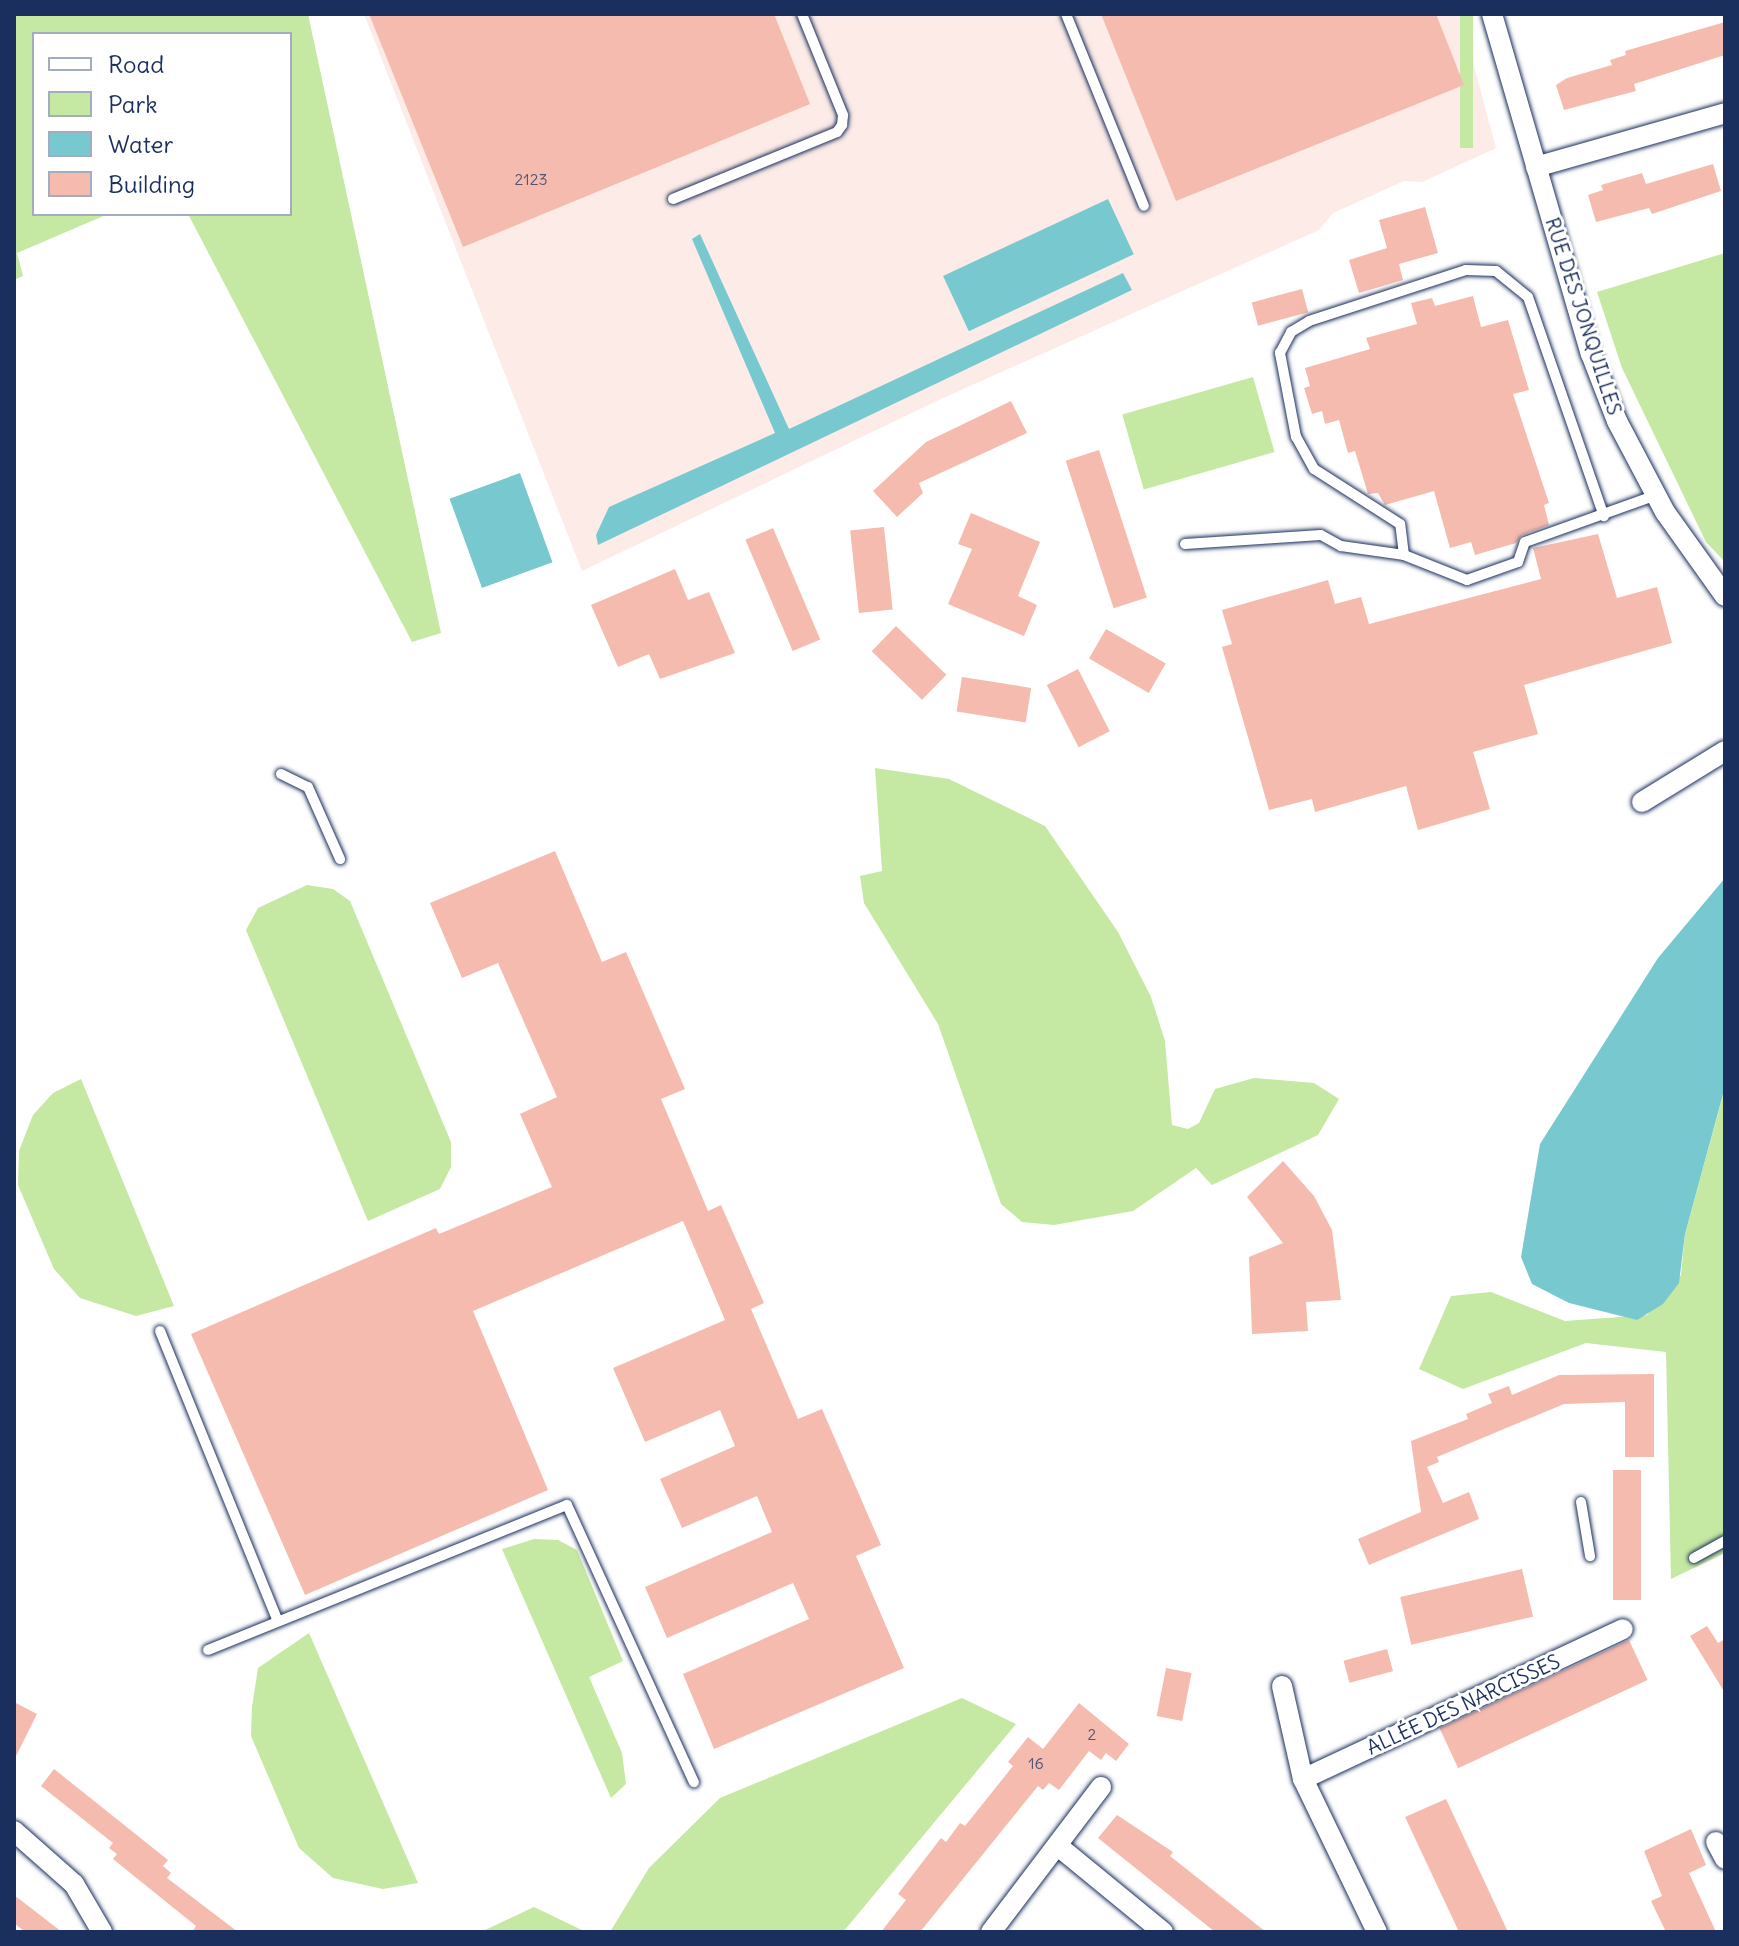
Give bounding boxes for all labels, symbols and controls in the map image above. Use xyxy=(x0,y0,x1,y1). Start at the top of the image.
legend xyxy=(32,32,292,216)
text: Road xyxy=(108,49,164,79)
text: Park xyxy=(108,89,158,119)
text: Water xyxy=(108,129,173,159)
text: Building xyxy=(108,169,195,199)
house number: 2123 xyxy=(515,169,547,189)
street label: RUE DES JONQUILLES xyxy=(1541,214,1627,418)
street label: ALLÉE DES NARCISSES xyxy=(1363,1649,1563,1759)
house number: 2 xyxy=(1088,1724,1096,1744)
house number: 16 xyxy=(1028,1753,1044,1773)

